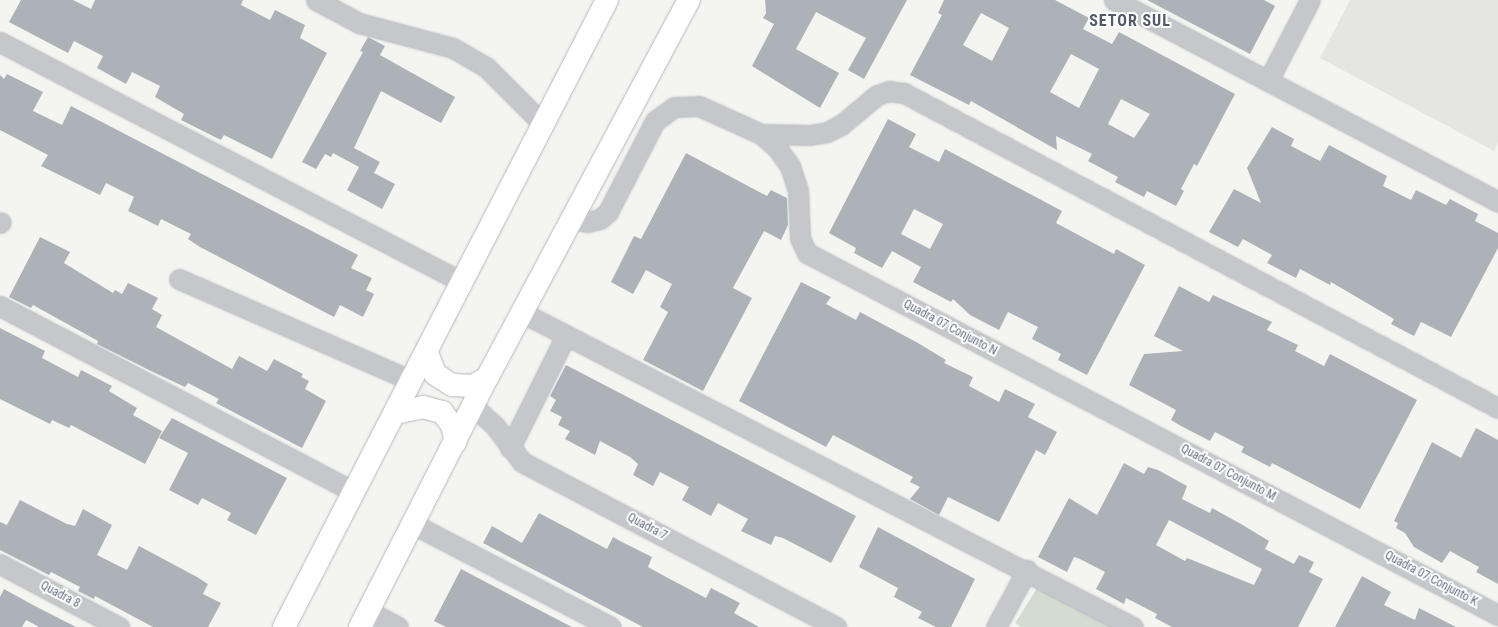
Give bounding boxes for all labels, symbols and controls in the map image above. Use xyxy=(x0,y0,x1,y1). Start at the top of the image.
district label: SETOR SUL xyxy=(1089,11,1171,31)
street label: Quadra 07 Conjunto N xyxy=(901,297,999,359)
street label: Quadra 07 Conjunto M xyxy=(1178,442,1278,504)
street label: Quadra 7 xyxy=(625,511,669,543)
street label: Quadra 07 Conjunto K xyxy=(1382,548,1480,610)
street label: Quadra 8 xyxy=(38,579,82,611)

